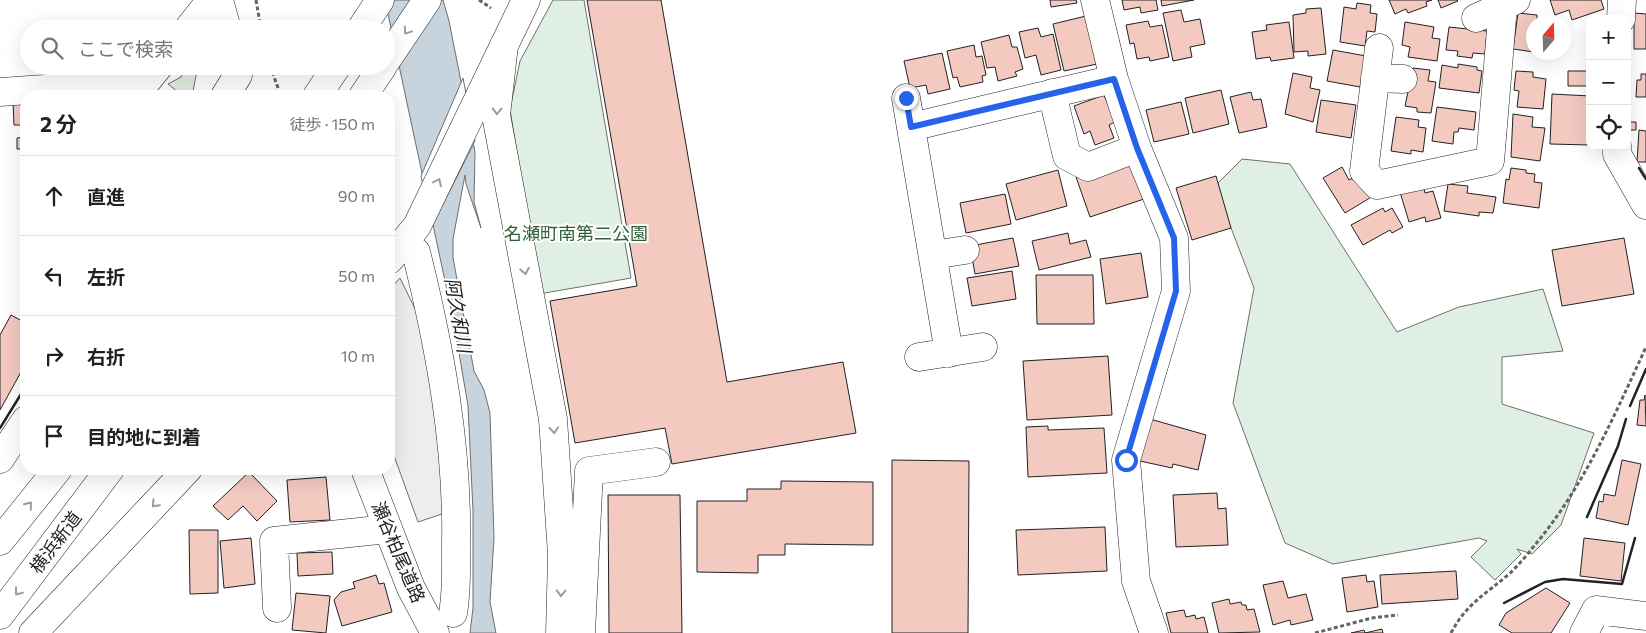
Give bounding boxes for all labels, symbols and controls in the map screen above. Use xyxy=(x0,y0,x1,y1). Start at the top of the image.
north arrow xyxy=(1526,15,1571,60)
map controls xyxy=(1586,15,1631,150)
button: + xyxy=(1586,15,1631,60)
search box xyxy=(20,20,395,75)
one-way arrow xyxy=(403,25,413,34)
icon: search xyxy=(38,34,66,62)
text: ここで検索 xyxy=(78,37,173,60)
button: − xyxy=(1586,60,1631,105)
route end xyxy=(895,87,918,110)
button: locate xyxy=(1586,105,1631,150)
one-way arrow xyxy=(492,107,503,115)
text: 2 分 xyxy=(40,111,77,136)
text: 徒歩 · 150 m xyxy=(290,114,375,133)
one-way arrow xyxy=(431,178,442,187)
icon: ahead xyxy=(40,182,68,210)
text: 直進 xyxy=(87,185,125,208)
text: 90 m xyxy=(338,186,375,205)
park label: 名瀬町南第二公園 xyxy=(504,222,648,244)
icon: left xyxy=(40,262,68,290)
text: 左折 xyxy=(87,265,125,288)
text: 50 m xyxy=(338,266,375,285)
one-way arrow xyxy=(520,266,530,275)
water label: 阿久和川 xyxy=(441,276,477,356)
icon: right xyxy=(40,342,68,370)
text: 右折 xyxy=(87,345,125,368)
text: 10 m xyxy=(341,346,375,365)
icon: arrive xyxy=(40,422,68,450)
text: 目的地に到着 xyxy=(87,425,201,448)
one-way arrow xyxy=(548,427,559,435)
route start xyxy=(1115,449,1138,472)
street label: 瀬谷柏尾道路 xyxy=(368,498,430,606)
one-way arrow xyxy=(152,499,161,508)
one-way arrow xyxy=(24,502,32,511)
street label: 横浜新道 xyxy=(25,507,85,577)
one-way arrow xyxy=(16,586,24,595)
one-way arrow xyxy=(556,589,566,597)

